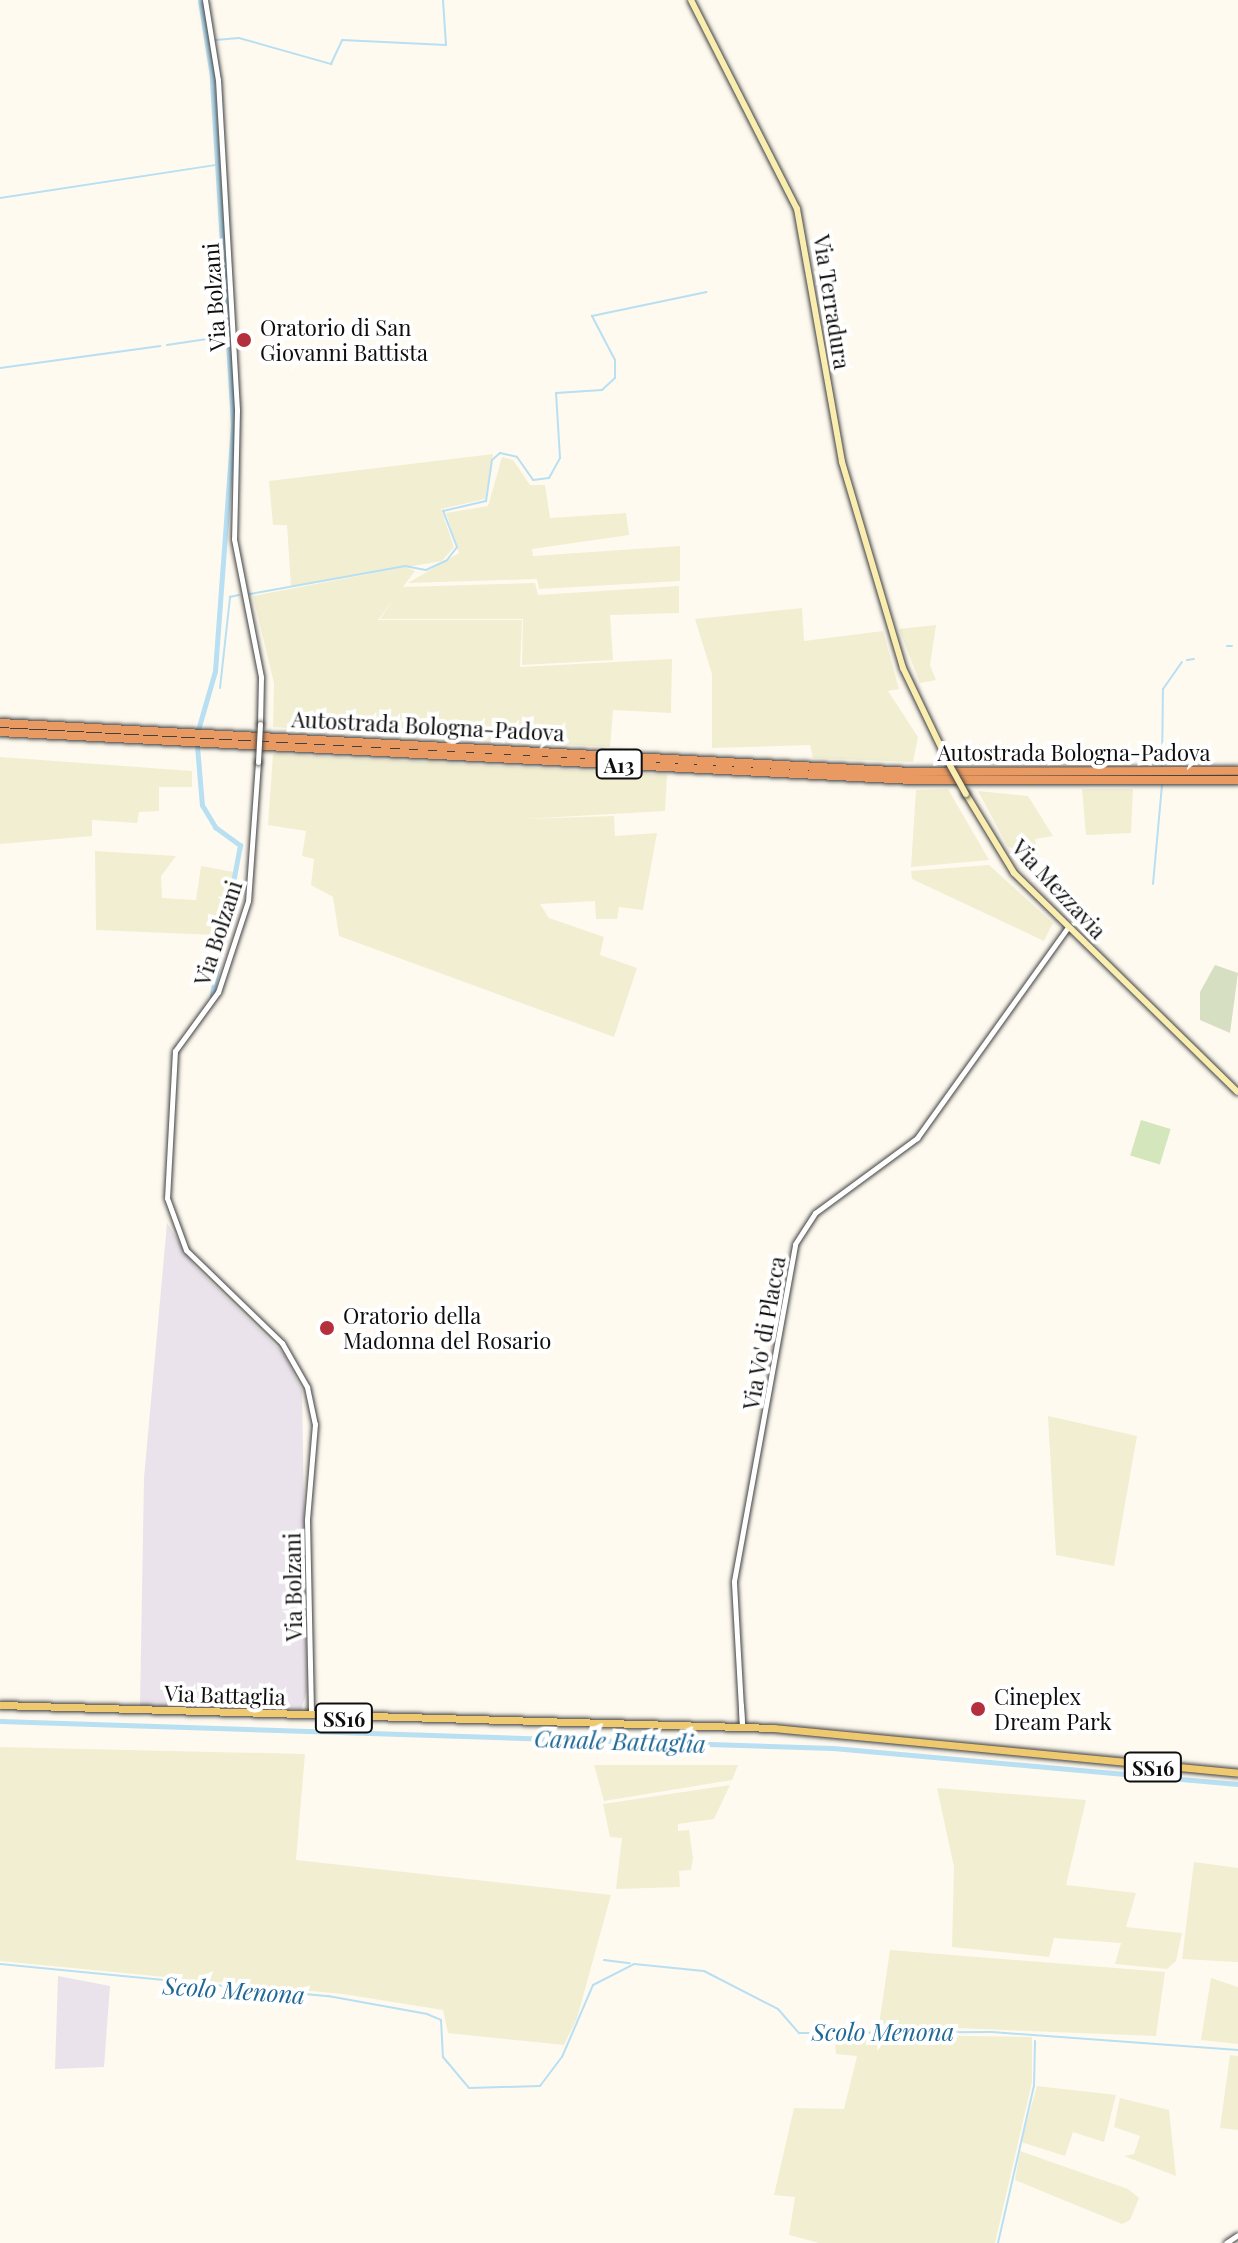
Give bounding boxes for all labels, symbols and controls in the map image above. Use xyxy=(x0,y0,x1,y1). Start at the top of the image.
street label: Via Terradura xyxy=(808,232,856,372)
street label: Via Bolzani xyxy=(197,242,231,352)
place label: Oratorio di San Giovanni Battista xyxy=(260,314,428,366)
marker: Oratorio di San Giovanni Battista xyxy=(235,331,253,349)
street label: Autostrada Bologna-Padova xyxy=(291,706,565,746)
street label: Autostrada Bologna-Padova xyxy=(937,740,1211,766)
road number: A13 xyxy=(595,748,643,780)
street label: Via Mezzavia xyxy=(1006,834,1112,944)
street label: Via Bolzani xyxy=(189,877,247,989)
street label: Via Vo' di Placca xyxy=(737,1253,791,1413)
place label: Oratorio della Madonna del Rosario xyxy=(343,1302,552,1354)
marker: Oratorio della Madonna del Rosario xyxy=(318,1319,336,1337)
street label: Via Bolzani xyxy=(279,1532,307,1642)
street label: Via Battaglia xyxy=(164,1680,286,1710)
place label: Cineplex Dream Park xyxy=(994,1683,1111,1734)
marker: Cineplex Dream Park xyxy=(969,1700,987,1718)
road number: SS16 xyxy=(314,1702,374,1734)
water label: Canale Battaglia xyxy=(534,1724,706,1758)
road number: SS16 xyxy=(1123,1751,1183,1783)
water label: Scolo Menona xyxy=(162,1971,306,2009)
water label: Scolo Menona xyxy=(812,2018,954,2046)

